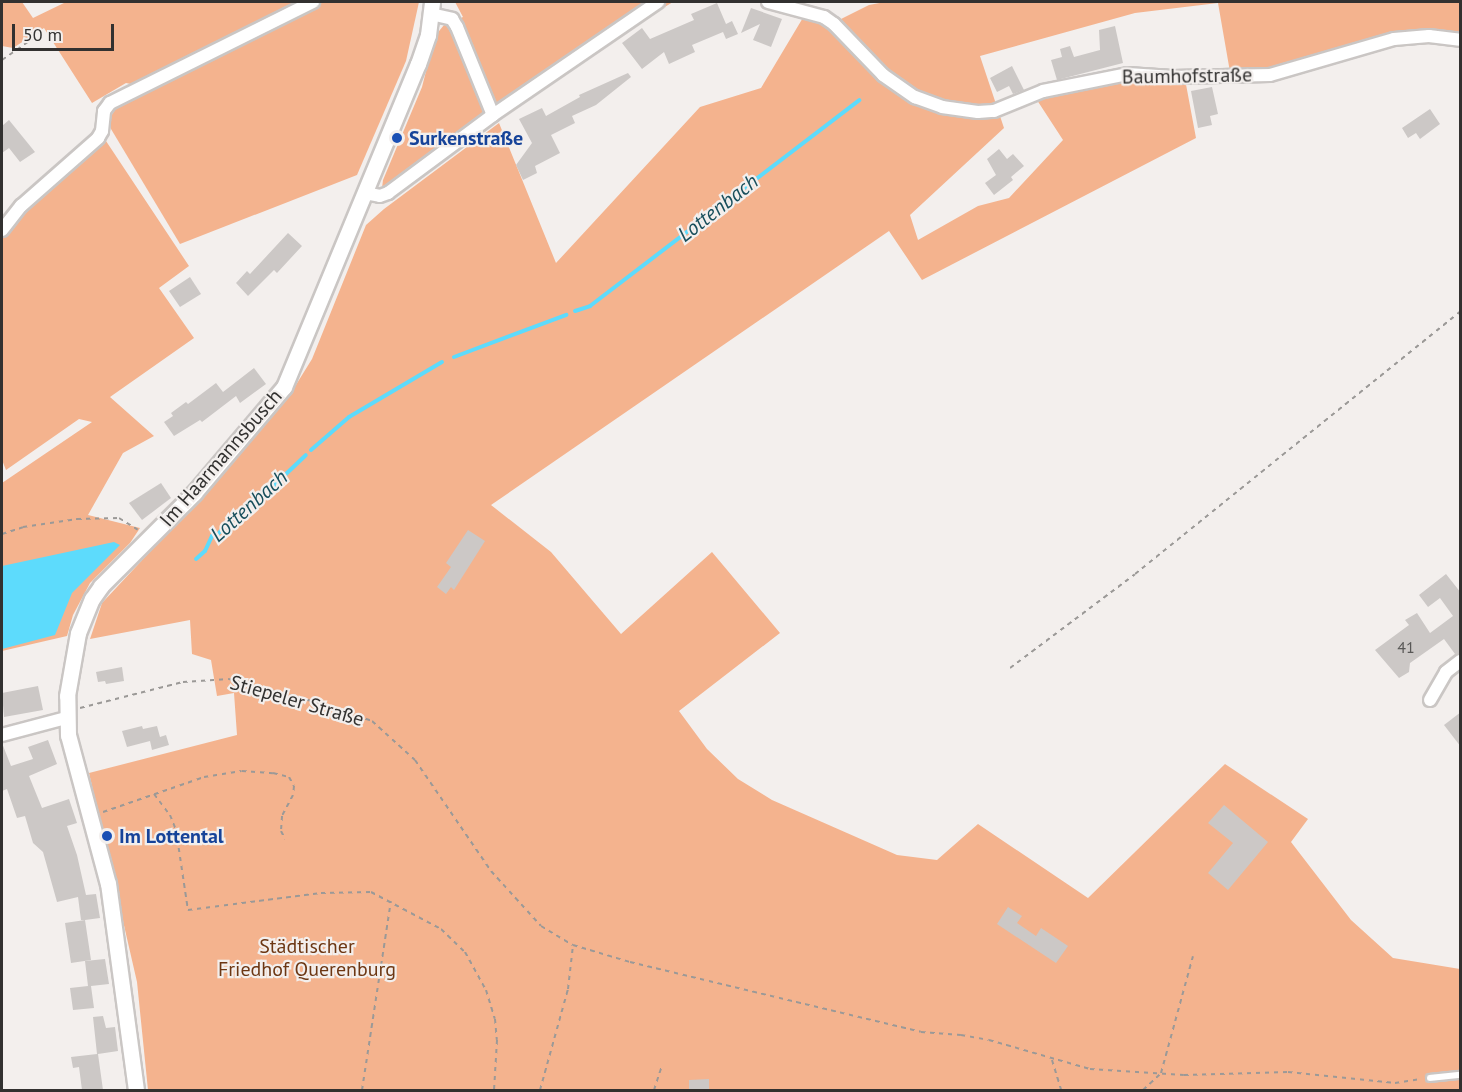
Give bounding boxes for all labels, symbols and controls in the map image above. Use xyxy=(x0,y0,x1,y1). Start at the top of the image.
scale bar xyxy=(15,12,117,50)
text: 50 m xyxy=(23,23,62,46)
street label: Baumhofstraße xyxy=(1122,63,1252,89)
place label: Surkenstraße xyxy=(409,126,523,150)
marker: Surkenstraße xyxy=(390,131,404,145)
water label: Lottenbach xyxy=(673,169,763,247)
street label: Im Haarmannsbusch xyxy=(155,385,287,531)
water label: Lottenbach xyxy=(205,465,293,547)
house number: 41 xyxy=(1397,637,1415,657)
street label: Stiepeler Straße xyxy=(227,670,367,732)
place label: Im Lottental xyxy=(119,824,224,848)
marker: Im Lottental xyxy=(100,829,114,843)
park label: Städtischer Friedhof Querenburg xyxy=(218,935,396,982)

